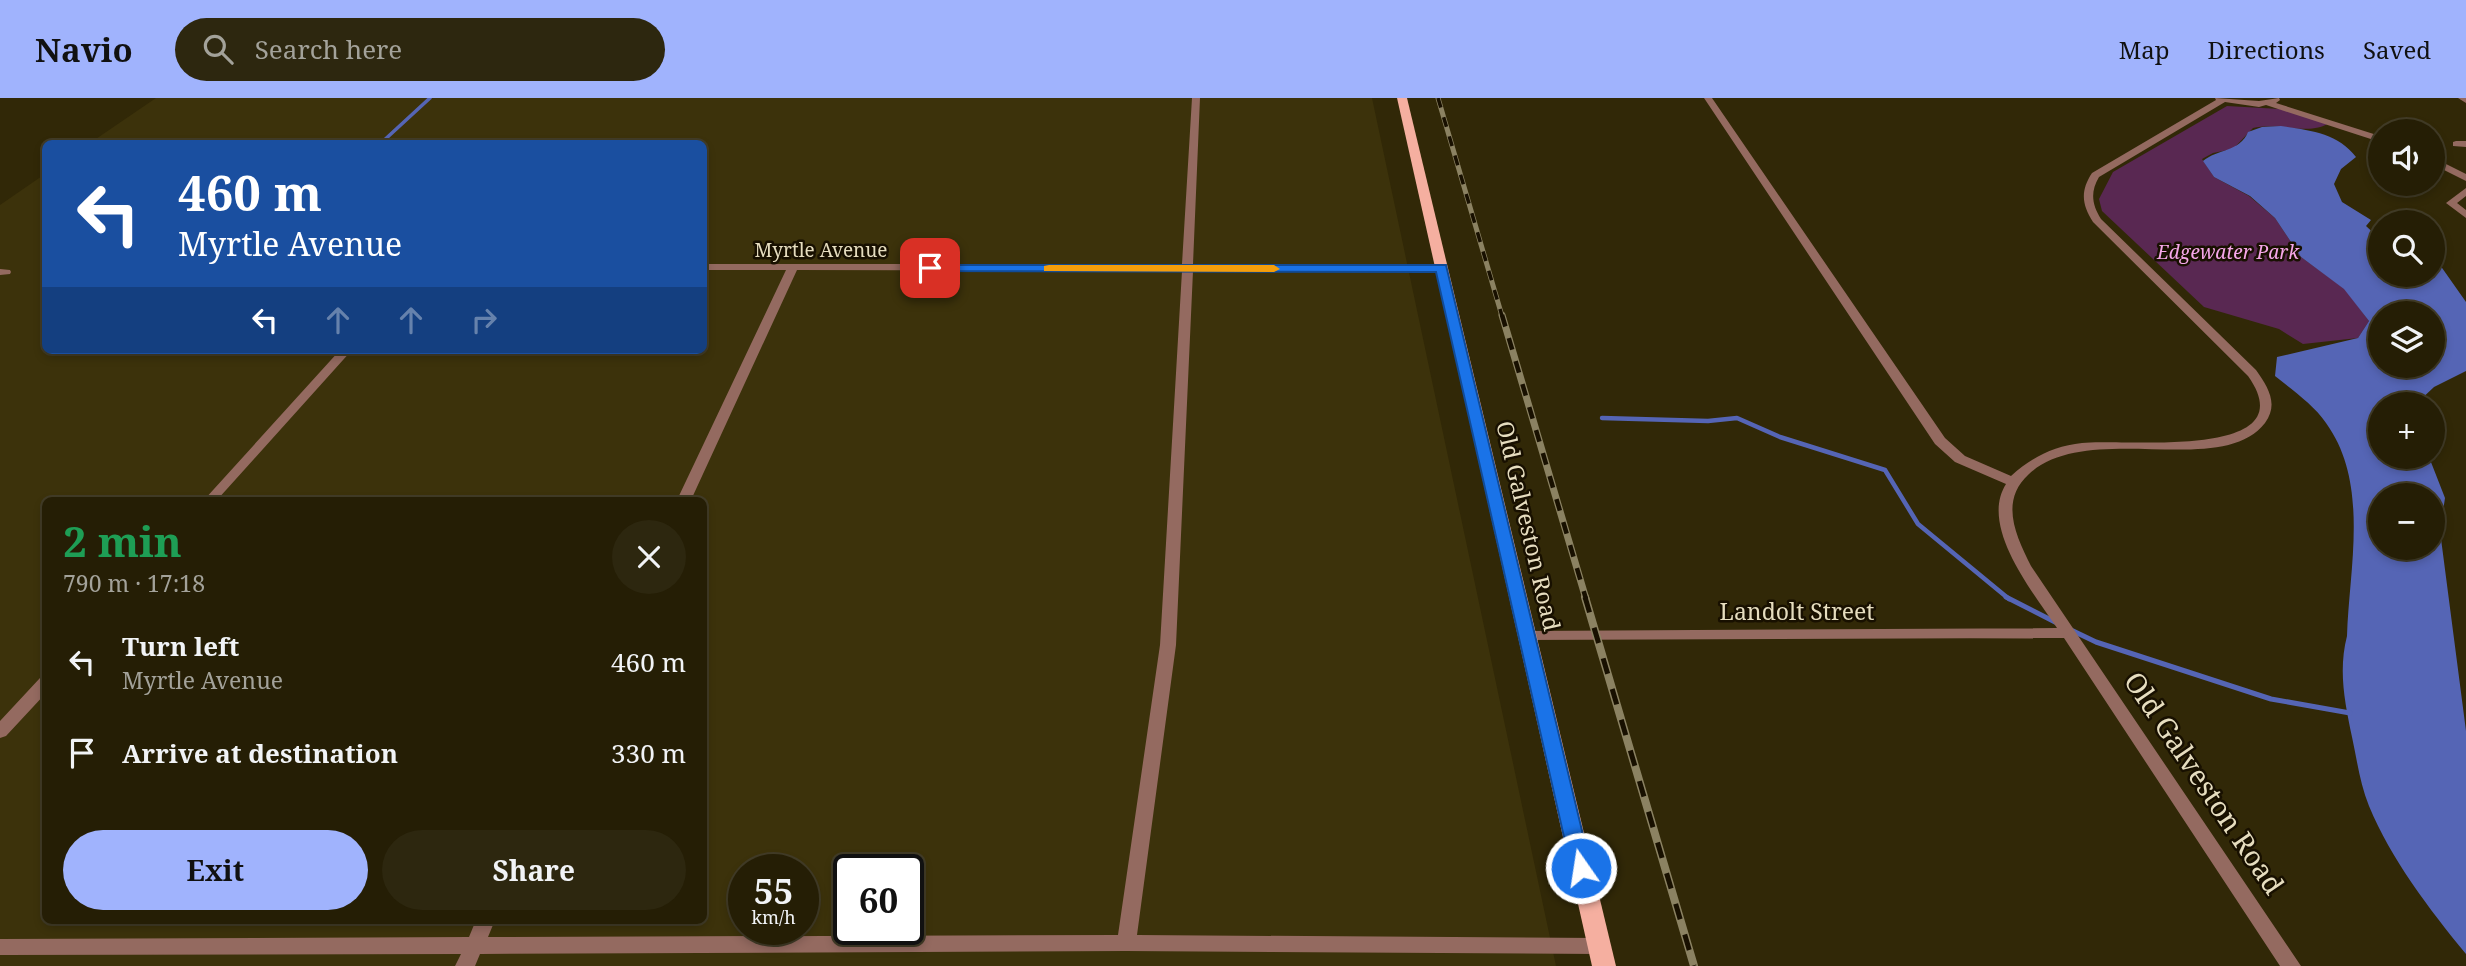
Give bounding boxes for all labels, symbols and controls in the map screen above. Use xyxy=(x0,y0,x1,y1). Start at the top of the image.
search box xyxy=(175,18,665,81)
text: Navio xyxy=(35,27,133,72)
icon: search xyxy=(199,30,237,68)
text: Search here xyxy=(255,31,402,67)
text: Map xyxy=(2119,33,2170,66)
text: Directions xyxy=(2208,33,2325,66)
text: Saved xyxy=(2363,33,2431,66)
map controls xyxy=(2368,119,2445,560)
button: sound xyxy=(2368,119,2445,196)
text: 460 m xyxy=(178,159,322,225)
icon: left xyxy=(63,168,154,259)
button: search xyxy=(2368,210,2445,287)
text: Myrtle Avenue xyxy=(178,222,402,265)
street label: Myrtle Avenue xyxy=(754,237,888,263)
pin xyxy=(900,238,960,298)
park label: Edgewater Park xyxy=(2156,239,2300,265)
icon: arrive xyxy=(911,249,949,287)
icon: left xyxy=(246,301,284,339)
icon: ahead xyxy=(319,301,357,339)
icon: ahead xyxy=(392,301,430,339)
icon: right xyxy=(465,301,503,339)
button: layers xyxy=(2368,301,2445,378)
button: + xyxy=(2368,392,2445,469)
street label: Old Galveston Road xyxy=(1489,418,1569,634)
button: − xyxy=(2368,483,2445,560)
text: 2 min xyxy=(63,512,182,569)
button: close xyxy=(612,520,686,594)
text: 790 m · 17:18 xyxy=(63,567,205,599)
street label: Landolt Street xyxy=(1720,595,1874,627)
text: Turn left xyxy=(122,628,239,664)
icon: left xyxy=(63,643,101,681)
text: 460 m xyxy=(611,644,686,680)
text: Myrtle Avenue xyxy=(122,664,283,696)
street label: Old Galveston Road xyxy=(2116,664,2294,901)
icon: arrive xyxy=(63,734,101,772)
text: Arrive at destination xyxy=(122,735,398,771)
text: 330 m xyxy=(611,735,686,771)
button: Exit xyxy=(63,830,368,910)
button: Share xyxy=(382,830,686,910)
position arrow xyxy=(1544,831,1618,905)
speed limit sign: 60 xyxy=(833,854,924,945)
text: 55 xyxy=(754,867,793,914)
text: km/h xyxy=(751,905,796,929)

